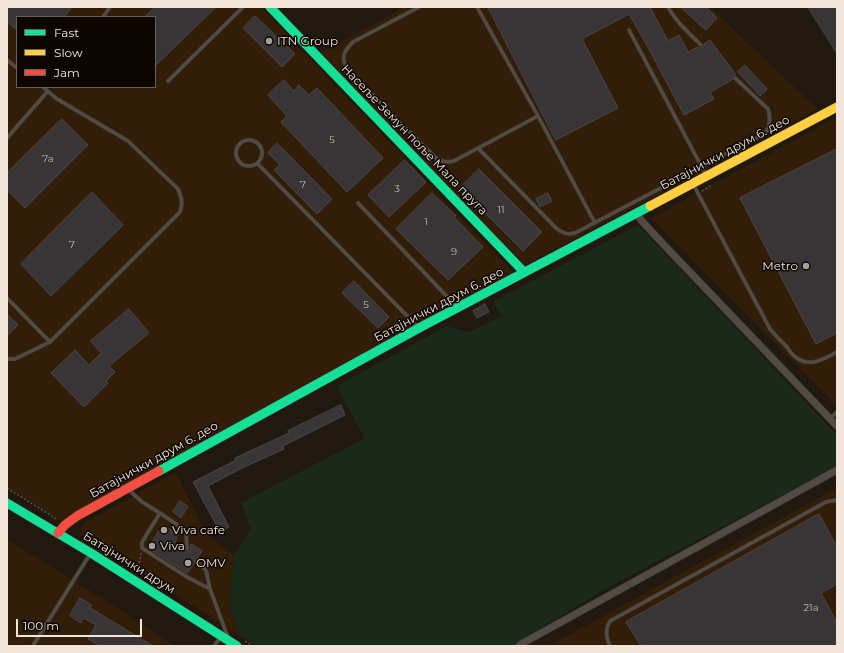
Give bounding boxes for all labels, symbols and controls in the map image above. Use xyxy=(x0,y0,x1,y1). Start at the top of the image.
legend xyxy=(16,16,156,88)
text: Fast xyxy=(54,25,79,40)
place label: ITN Group xyxy=(277,34,338,48)
marker: ITN Group xyxy=(264,36,274,46)
text: Slow xyxy=(54,45,83,60)
street label: Насеље Земун поље Мала пруга xyxy=(338,62,490,218)
text: Jam xyxy=(54,65,80,80)
street label: Батајнички друм 6. део xyxy=(658,113,792,193)
house number: 5 xyxy=(329,134,335,146)
house number: 7a xyxy=(42,153,54,165)
house number: 7 xyxy=(300,179,306,191)
house number: 3 xyxy=(394,183,400,195)
house number: 11 xyxy=(497,204,505,216)
house number: 1 xyxy=(424,216,428,228)
house number: 7 xyxy=(69,239,75,251)
house number: 9 xyxy=(451,246,457,258)
place label: Metro xyxy=(762,259,798,273)
marker: Metro xyxy=(801,261,811,271)
street label: Батајнички друм 6. део xyxy=(372,265,506,345)
house number: 5 xyxy=(363,299,369,311)
street label: Батајнички друм 6. део xyxy=(87,419,221,501)
place label: Viva cafe xyxy=(172,523,225,537)
marker: Viva cafe xyxy=(159,525,169,535)
street label: Батајнички друм xyxy=(80,529,178,597)
place label: Viva xyxy=(160,539,185,553)
marker: Viva xyxy=(147,541,157,551)
place label: OMV xyxy=(196,556,226,570)
marker: OMV xyxy=(183,558,193,568)
house number: 21a xyxy=(803,602,819,614)
scale bar xyxy=(18,611,144,637)
text: 100 m xyxy=(23,618,59,633)

